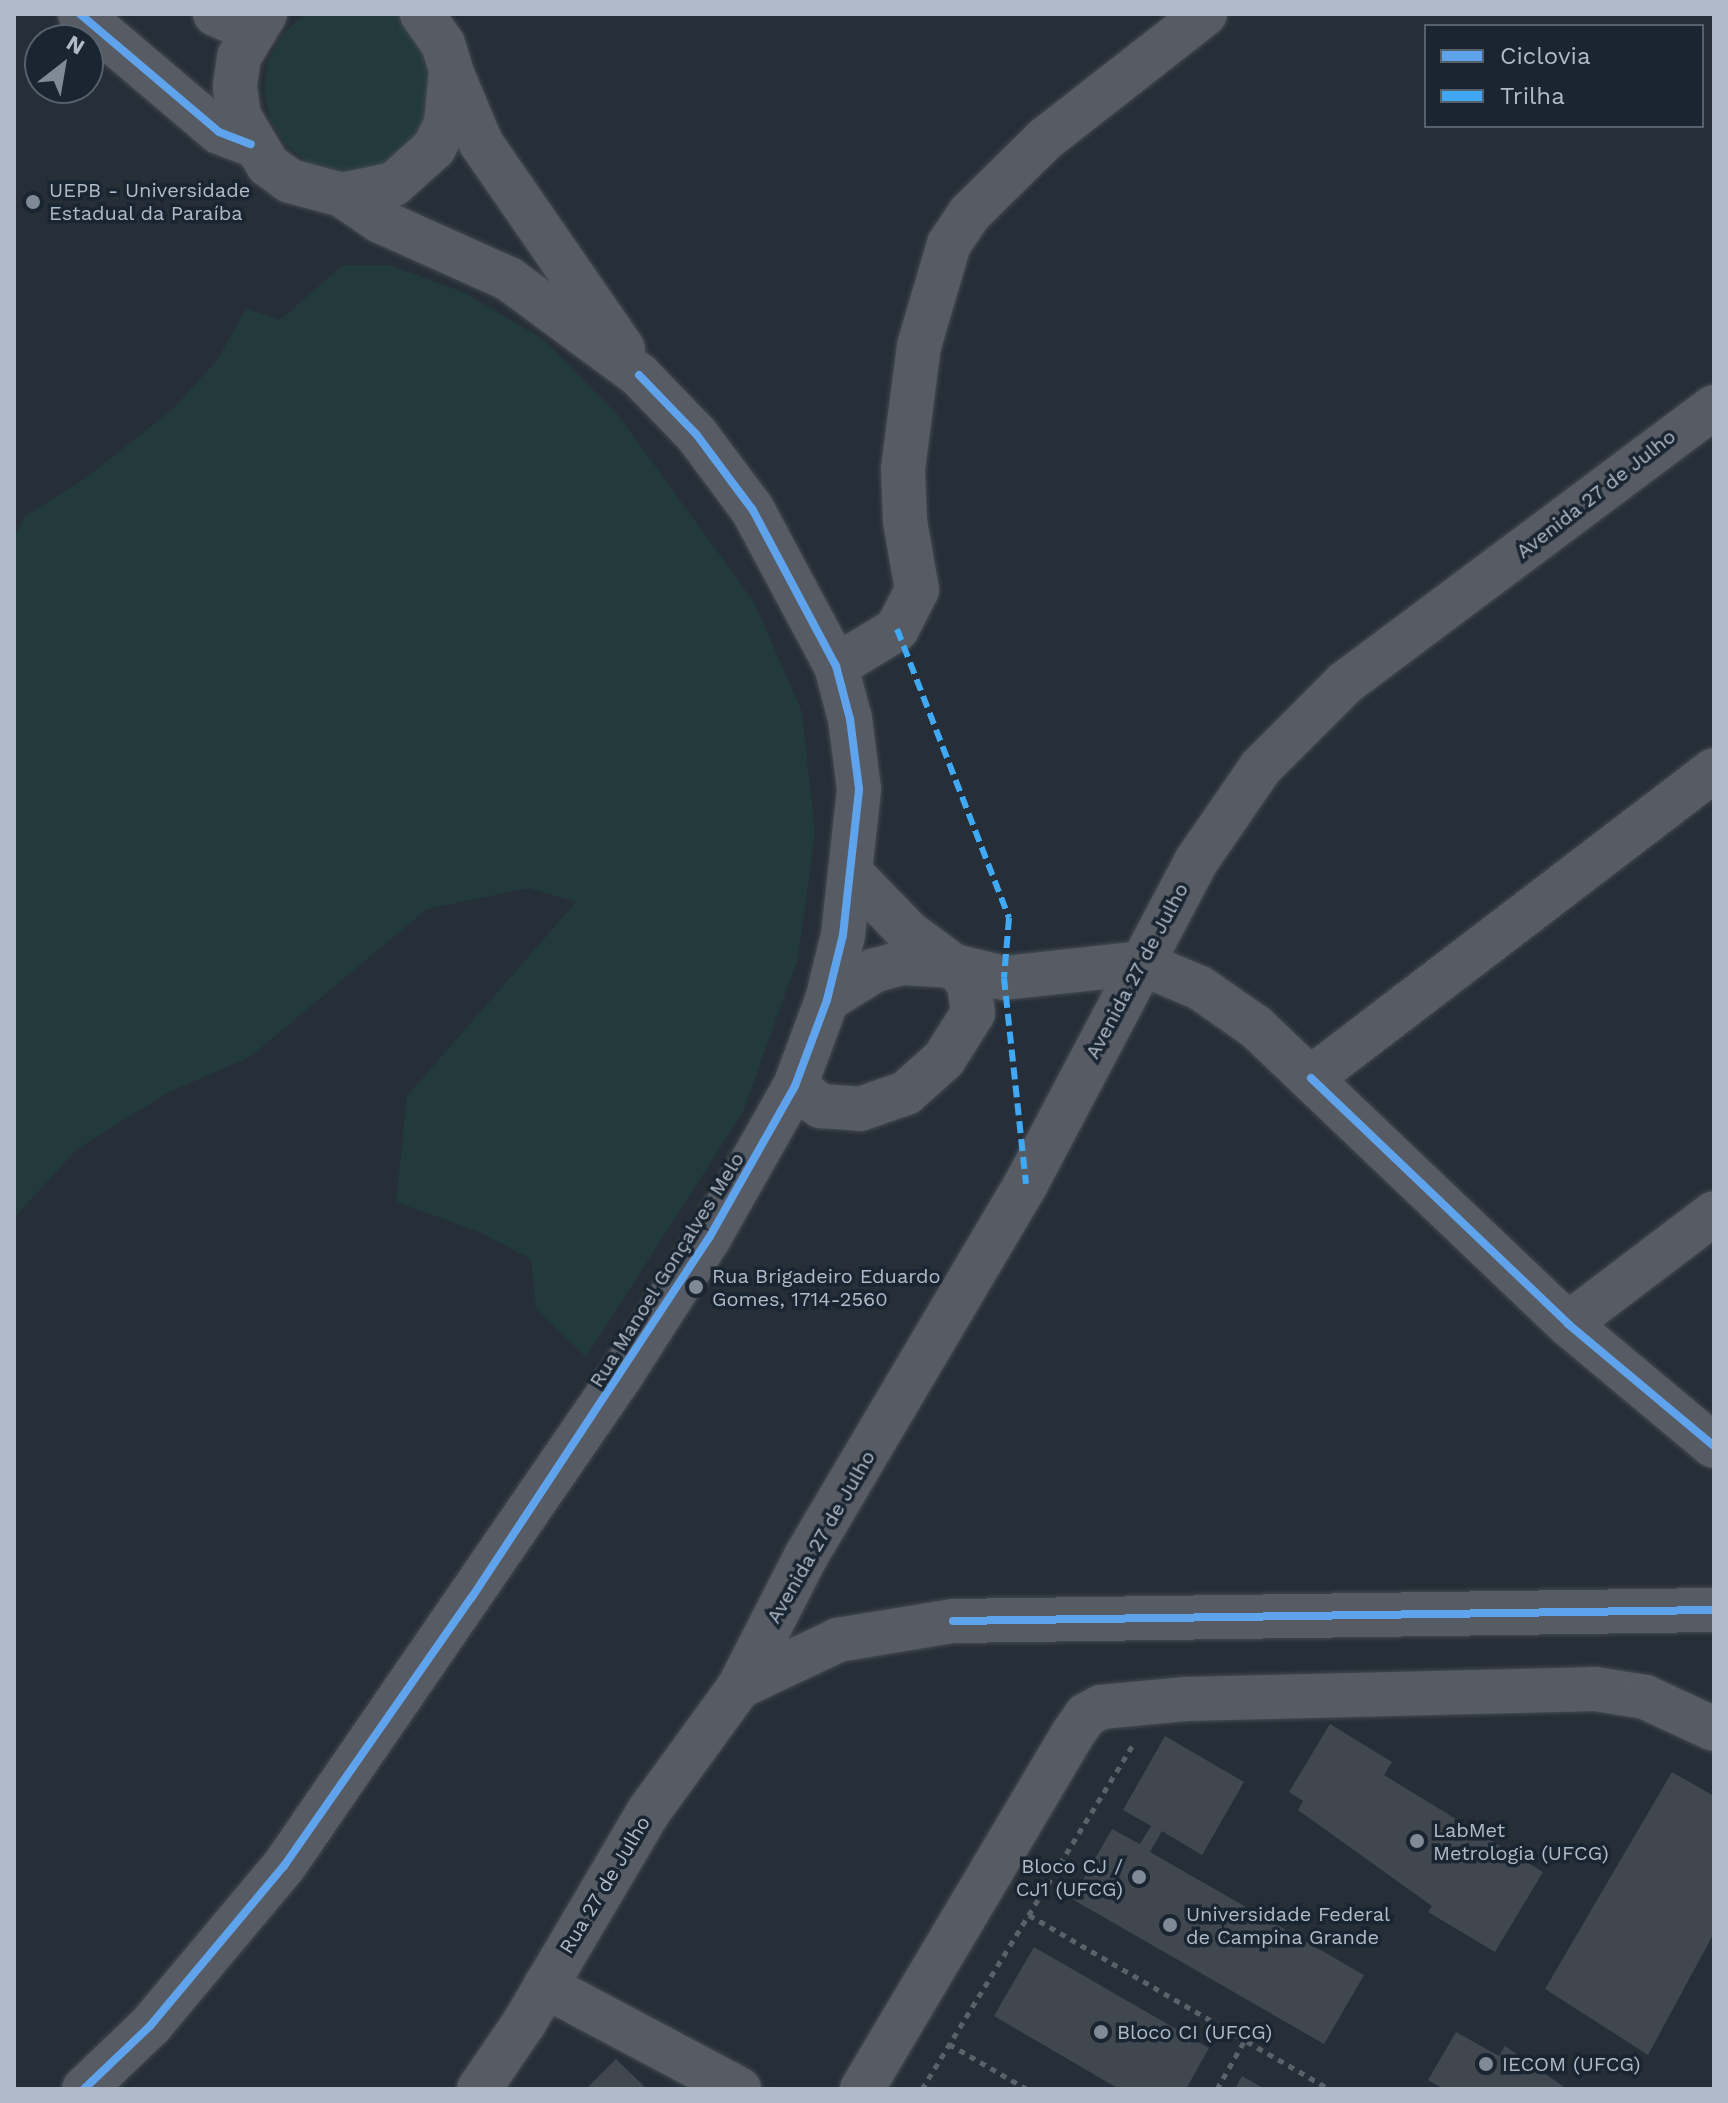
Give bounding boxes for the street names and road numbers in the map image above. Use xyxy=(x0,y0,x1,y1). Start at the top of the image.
street label: Avenida 27 de Julho xyxy=(1511,424,1681,564)
street label: Avenida 27 de Julho xyxy=(1080,878,1194,1064)
street label: Rua Manoel Gonçalves Melo xyxy=(584,1148,750,1392)
street label: Avenida 27 de Julho xyxy=(761,1446,881,1628)
street label: Rua 27 de Julho xyxy=(554,1811,656,1959)

